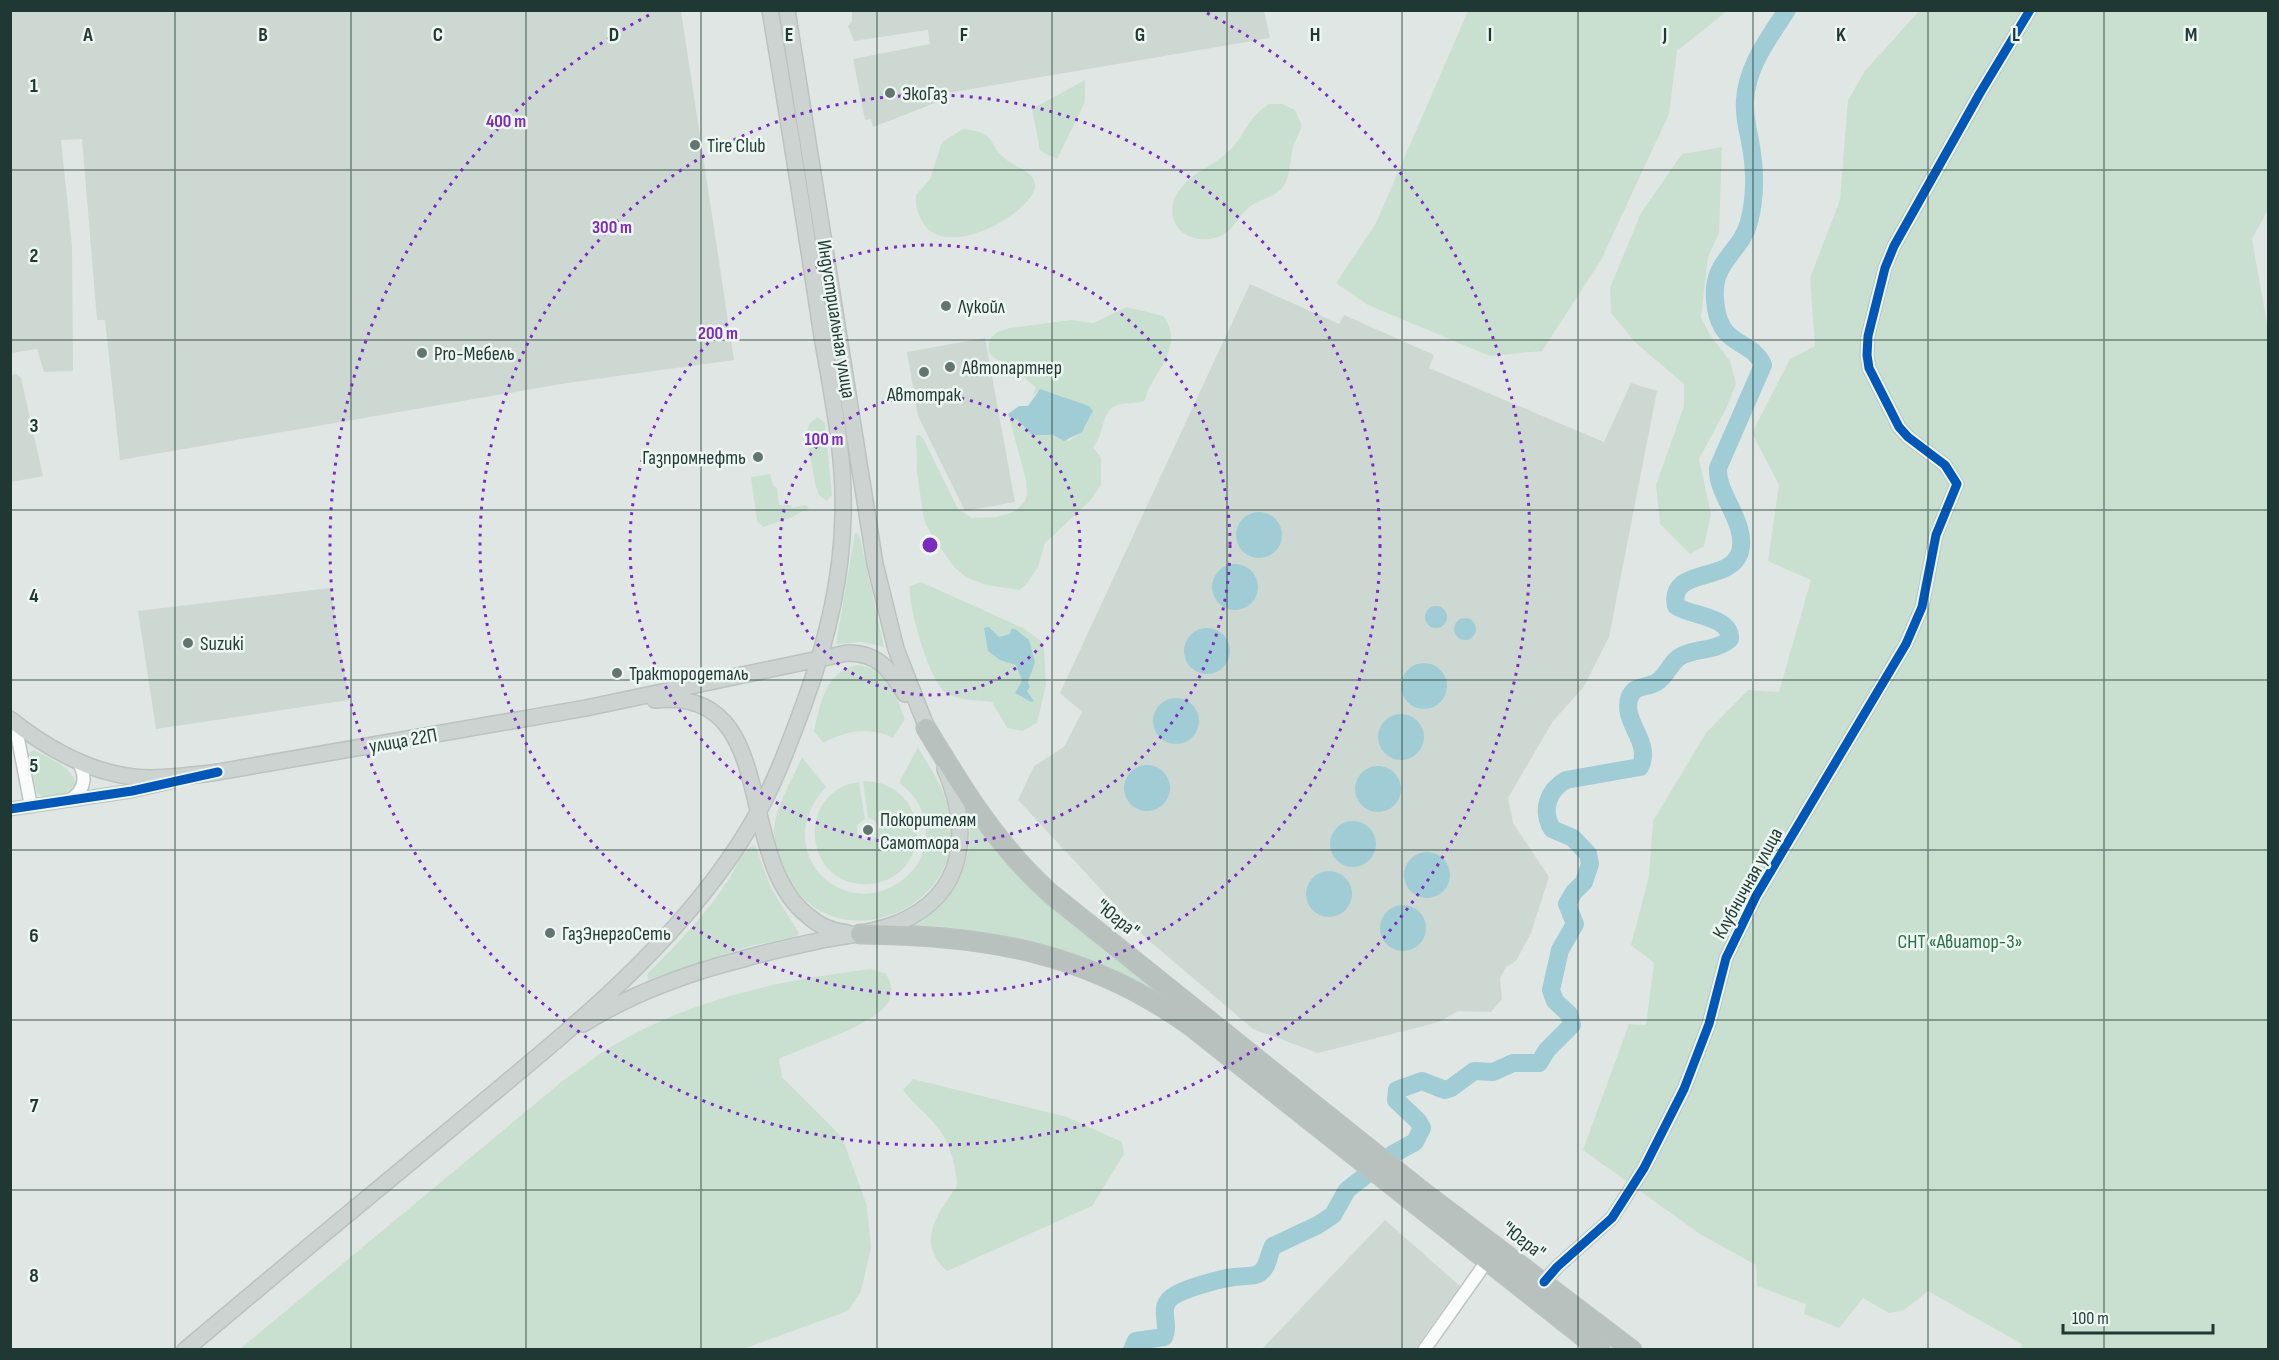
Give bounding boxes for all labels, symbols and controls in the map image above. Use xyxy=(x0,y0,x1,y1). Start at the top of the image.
text: A xyxy=(82,23,93,47)
text: B xyxy=(258,23,268,47)
text: C xyxy=(433,23,443,47)
text: D xyxy=(609,23,619,47)
text: E xyxy=(785,23,793,47)
text: F xyxy=(960,23,968,47)
text: G xyxy=(1135,23,1145,47)
text: H xyxy=(1310,23,1320,47)
text: I xyxy=(1488,23,1492,47)
text: J xyxy=(1662,23,1667,47)
text: K xyxy=(1836,23,1846,47)
text: L xyxy=(2012,23,2020,47)
text: M xyxy=(2185,23,2197,47)
text: 1 xyxy=(30,74,38,98)
place label: ЭкоГаз xyxy=(902,82,948,106)
marker: ЭкоГаз xyxy=(883,86,897,100)
text: 400 m xyxy=(486,111,526,132)
place label: Tire Club xyxy=(707,134,766,158)
marker: Tire Club xyxy=(688,138,702,152)
text: 300 m xyxy=(592,217,632,238)
street label: Индустриальная улица xyxy=(812,238,860,400)
text: 2 xyxy=(30,244,38,268)
place label: Лукойл xyxy=(957,295,1005,319)
marker: Лукойл xyxy=(939,299,953,313)
text: 200 m xyxy=(698,323,738,344)
place label: Pro-Мебель xyxy=(434,342,515,366)
marker: Pro-Мебель xyxy=(415,346,429,360)
place label: Автопартнер xyxy=(961,356,1062,380)
marker: Автопартнер xyxy=(943,360,957,374)
marker: Автотрак xyxy=(917,365,931,379)
place label: Автотрак xyxy=(886,383,962,407)
text: 3 xyxy=(30,414,39,438)
text: 100 m xyxy=(805,429,844,450)
place label: Газпромнефть xyxy=(642,446,746,470)
marker: Газпромнефть xyxy=(751,450,765,464)
centre of rings xyxy=(920,535,940,555)
text: 4 xyxy=(29,584,39,608)
place label: Suzuki xyxy=(200,632,244,656)
marker: Suzuki xyxy=(181,636,195,650)
place label: Трактородеталь xyxy=(629,662,749,686)
marker: Трактородеталь xyxy=(610,666,624,680)
street label: улица 22П xyxy=(367,723,439,759)
text: 5 xyxy=(30,754,39,778)
place label: Покорителям Самотлора xyxy=(880,808,976,855)
marker: Покорителям Самотлора xyxy=(861,823,875,837)
street label: Клубничная улица xyxy=(1708,824,1788,943)
street label: "Югра" xyxy=(1091,894,1144,943)
place label: ГазЭнергоСеть xyxy=(562,922,671,946)
text: 6 xyxy=(29,924,39,948)
marker: ГазЭнергоСеть xyxy=(543,926,557,940)
park label: СНТ «Авиатор-3» xyxy=(1898,930,2022,954)
text: 7 xyxy=(30,1094,39,1118)
street label: "Югра" xyxy=(1497,1217,1550,1265)
text: 8 xyxy=(29,1264,39,1288)
scale bar xyxy=(2063,1297,2213,1335)
text: 100 m xyxy=(2072,1308,2109,1329)

